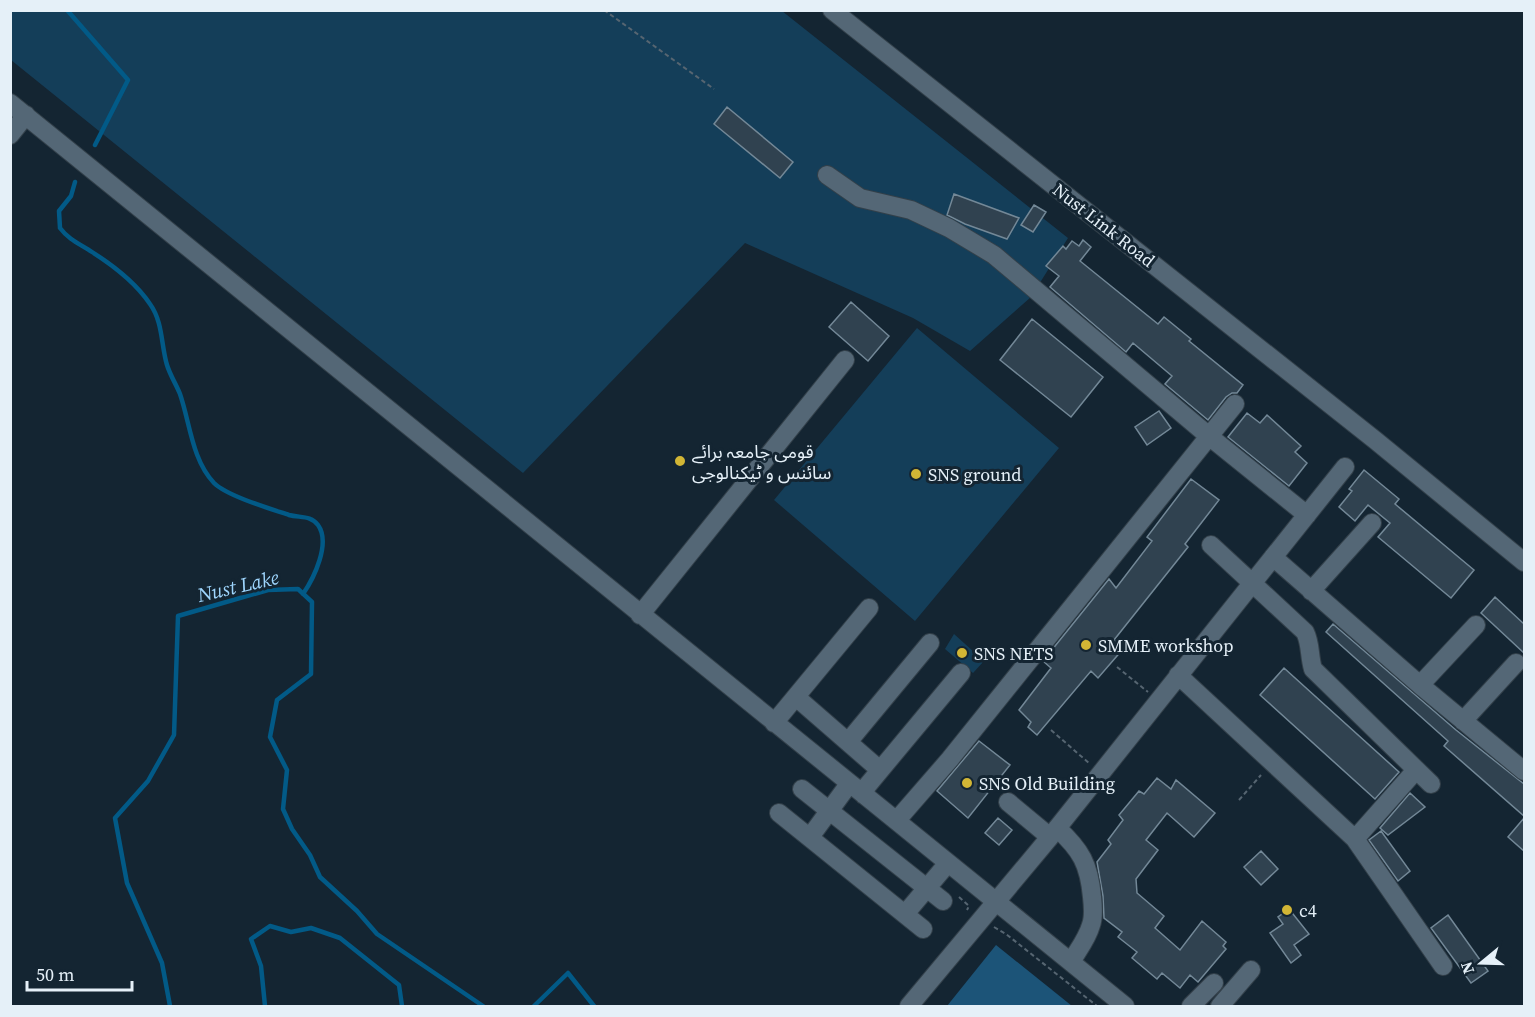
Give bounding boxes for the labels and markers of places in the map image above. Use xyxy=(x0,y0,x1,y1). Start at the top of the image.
place label: قومی جامعہ برائے سائنس و ٹیکنالوجی xyxy=(692,439,831,485)
marker: قومی جامعہ برائے سائنس و ٹیکنالوجی xyxy=(673,454,687,468)
place label: SNS ground xyxy=(928,462,1022,487)
marker: SNS ground xyxy=(909,467,923,481)
place label: SMME workshop xyxy=(1098,633,1234,658)
marker: SMME workshop xyxy=(1079,638,1093,652)
place label: SNS NETS xyxy=(974,641,1054,666)
marker: SNS NETS xyxy=(955,646,969,660)
place label: SNS Old Building xyxy=(979,771,1115,796)
marker: SNS Old Building xyxy=(960,776,974,790)
place label: c4 xyxy=(1299,898,1317,923)
marker: c4 xyxy=(1280,903,1294,917)

